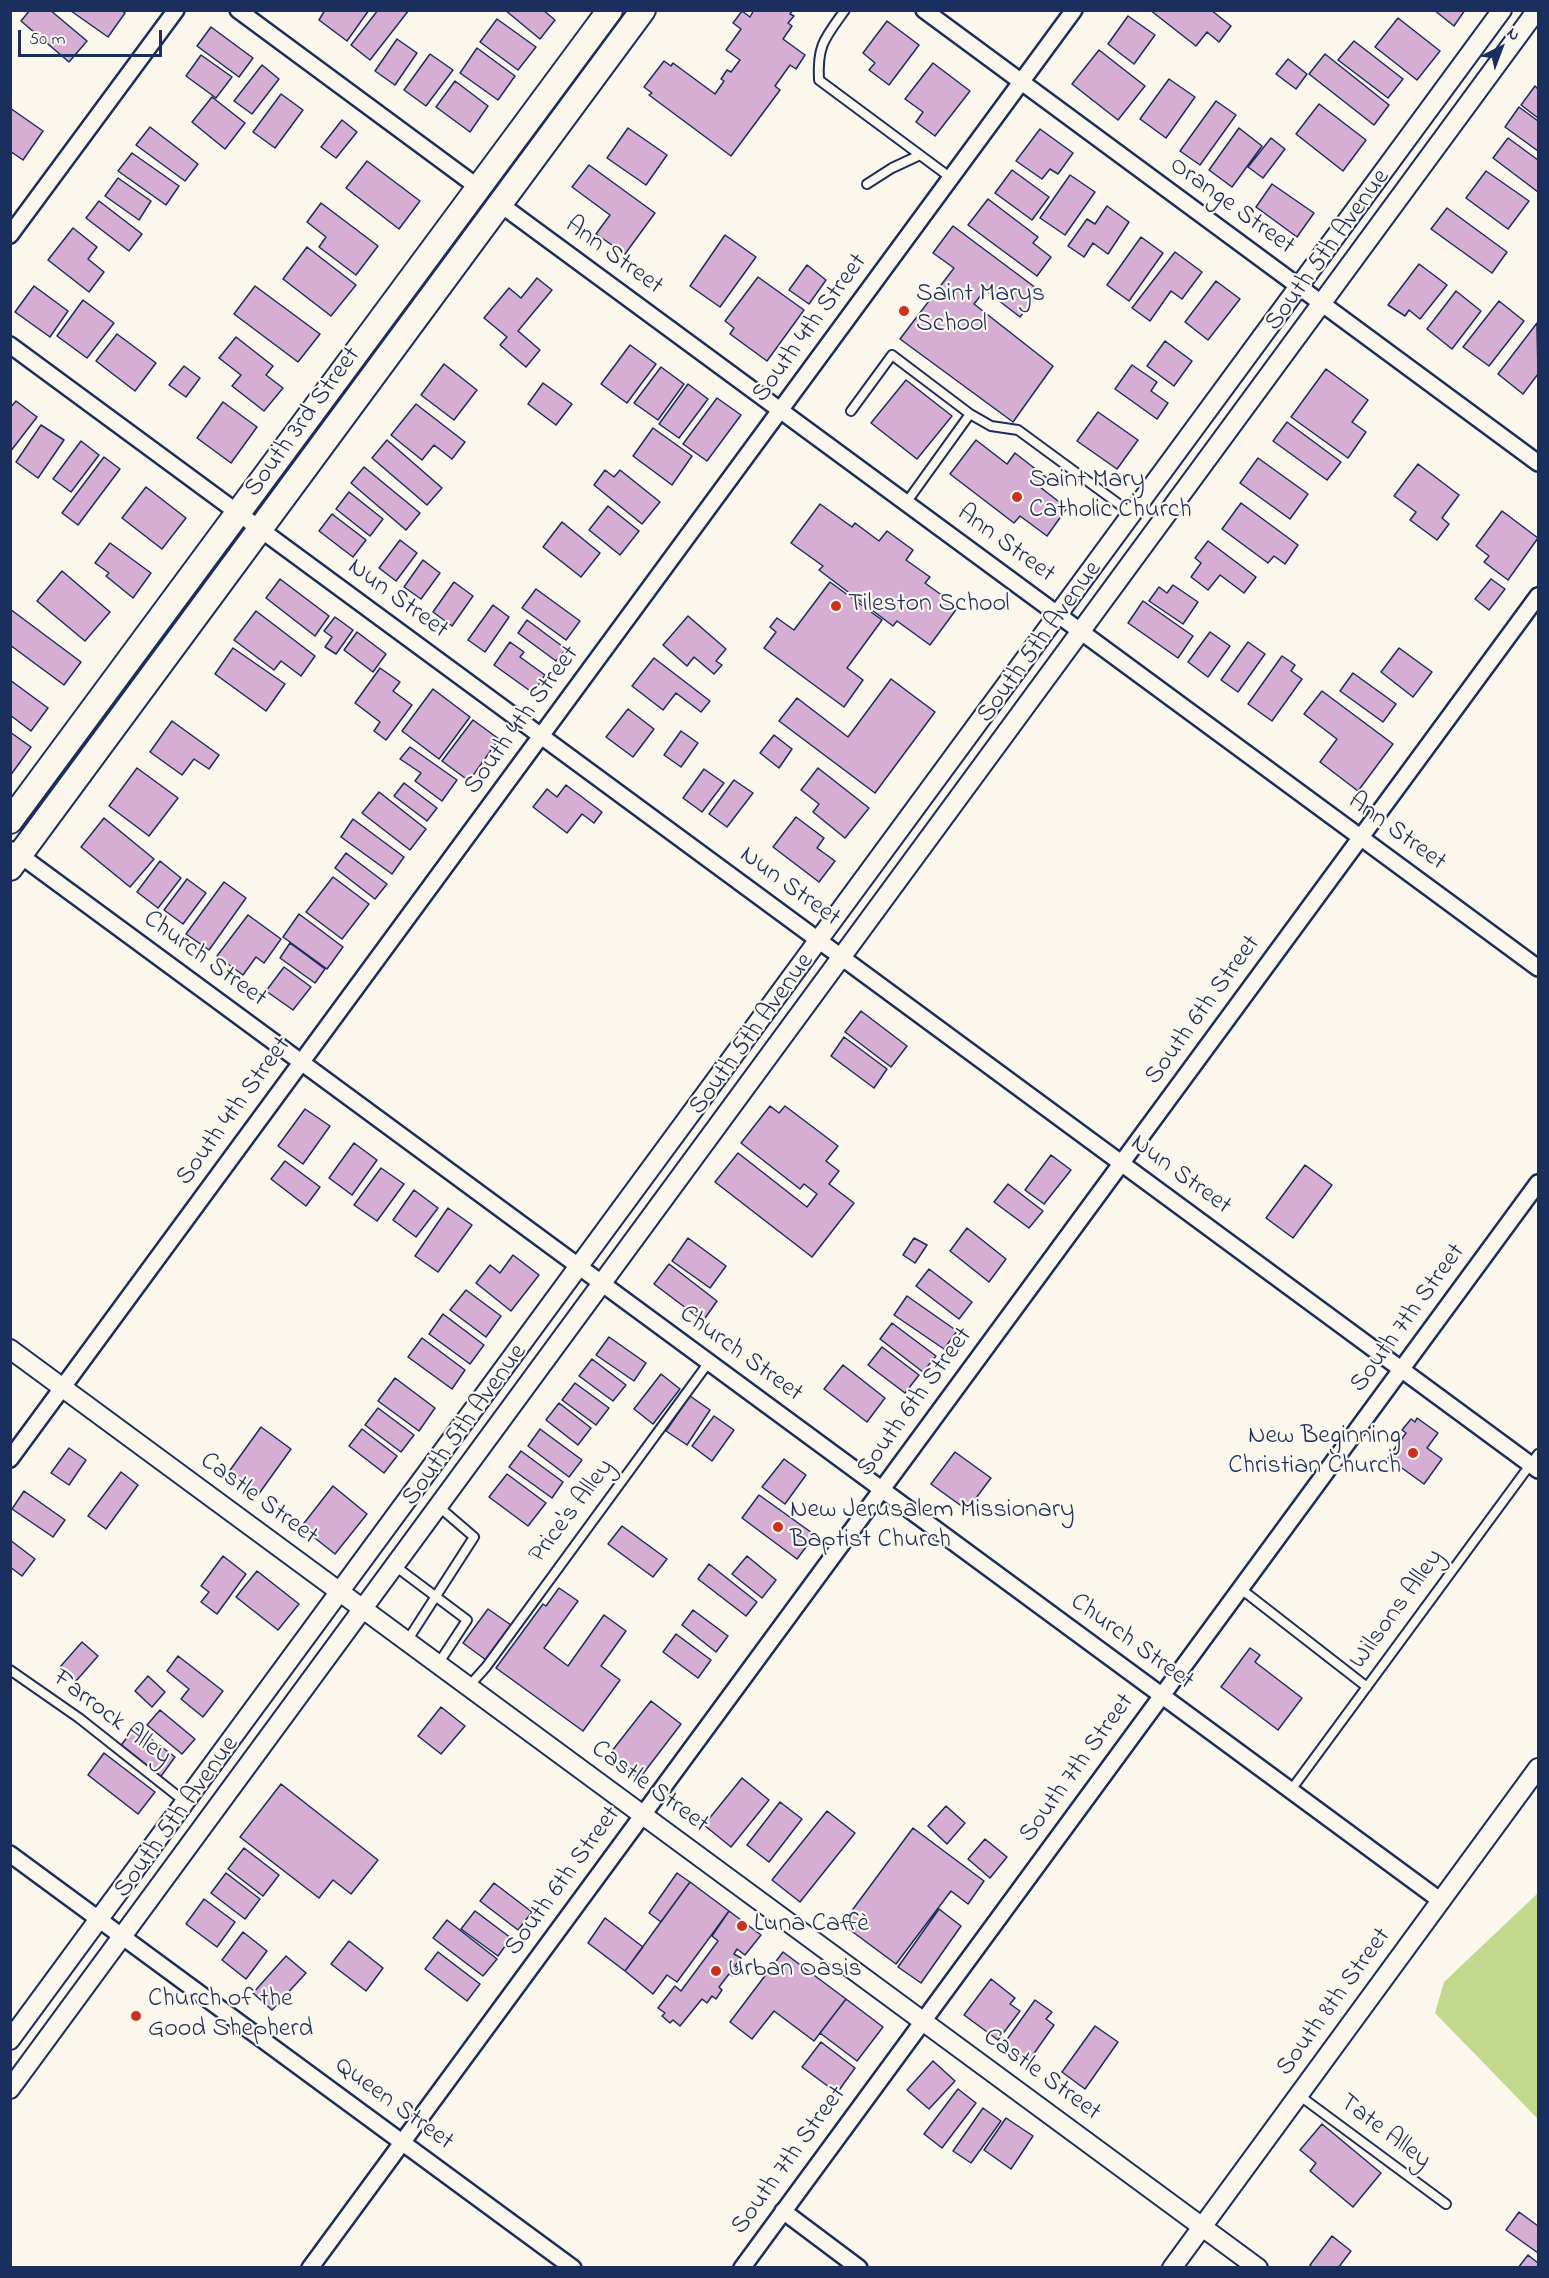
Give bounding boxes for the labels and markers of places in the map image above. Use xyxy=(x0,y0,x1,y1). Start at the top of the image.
place label: Saint Marys School xyxy=(916,280,1045,342)
marker: Saint Marys School xyxy=(897,304,911,318)
place label: Saint Mary Catholic Church xyxy=(1029,466,1192,528)
marker: Saint Mary Catholic Church xyxy=(1010,490,1024,504)
place label: Tileston School xyxy=(848,590,1010,622)
marker: Tileston School xyxy=(829,599,843,613)
place label: New Beginning Christian Church xyxy=(1228,1422,1401,1484)
marker: New Beginning Christian Church xyxy=(1406,1446,1420,1460)
place label: New Jerusalem Missionary Baptist Church xyxy=(790,1496,1074,1558)
marker: New Jerusalem Missionary Baptist Church xyxy=(771,1520,785,1534)
place label: Luna Caffè xyxy=(754,1910,869,1942)
marker: Luna Caffè xyxy=(735,1919,749,1933)
place label: Urban Oasis xyxy=(728,1955,862,1987)
marker: Urban Oasis xyxy=(709,1964,723,1978)
place label: Church of the Good Shepherd xyxy=(148,1985,313,2046)
marker: Church of the Good Shepherd xyxy=(129,2009,143,2023)

